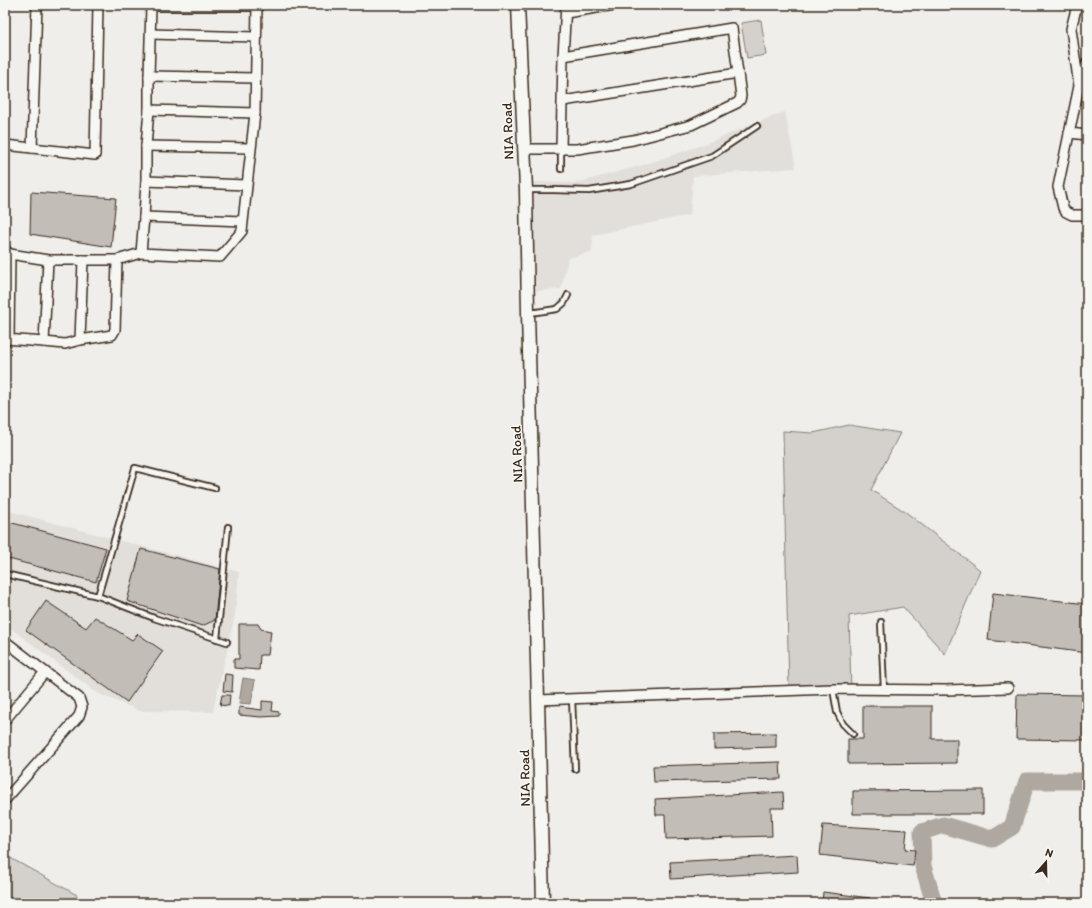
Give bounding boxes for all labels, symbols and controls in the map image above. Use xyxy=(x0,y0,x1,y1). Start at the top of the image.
street label: NIA Road xyxy=(498,102,517,160)
street label: NIA Road xyxy=(507,425,526,483)
street label: NIA Road xyxy=(516,749,534,807)
north arrow xyxy=(1026,842,1066,882)
text: N xyxy=(1044,846,1055,860)

